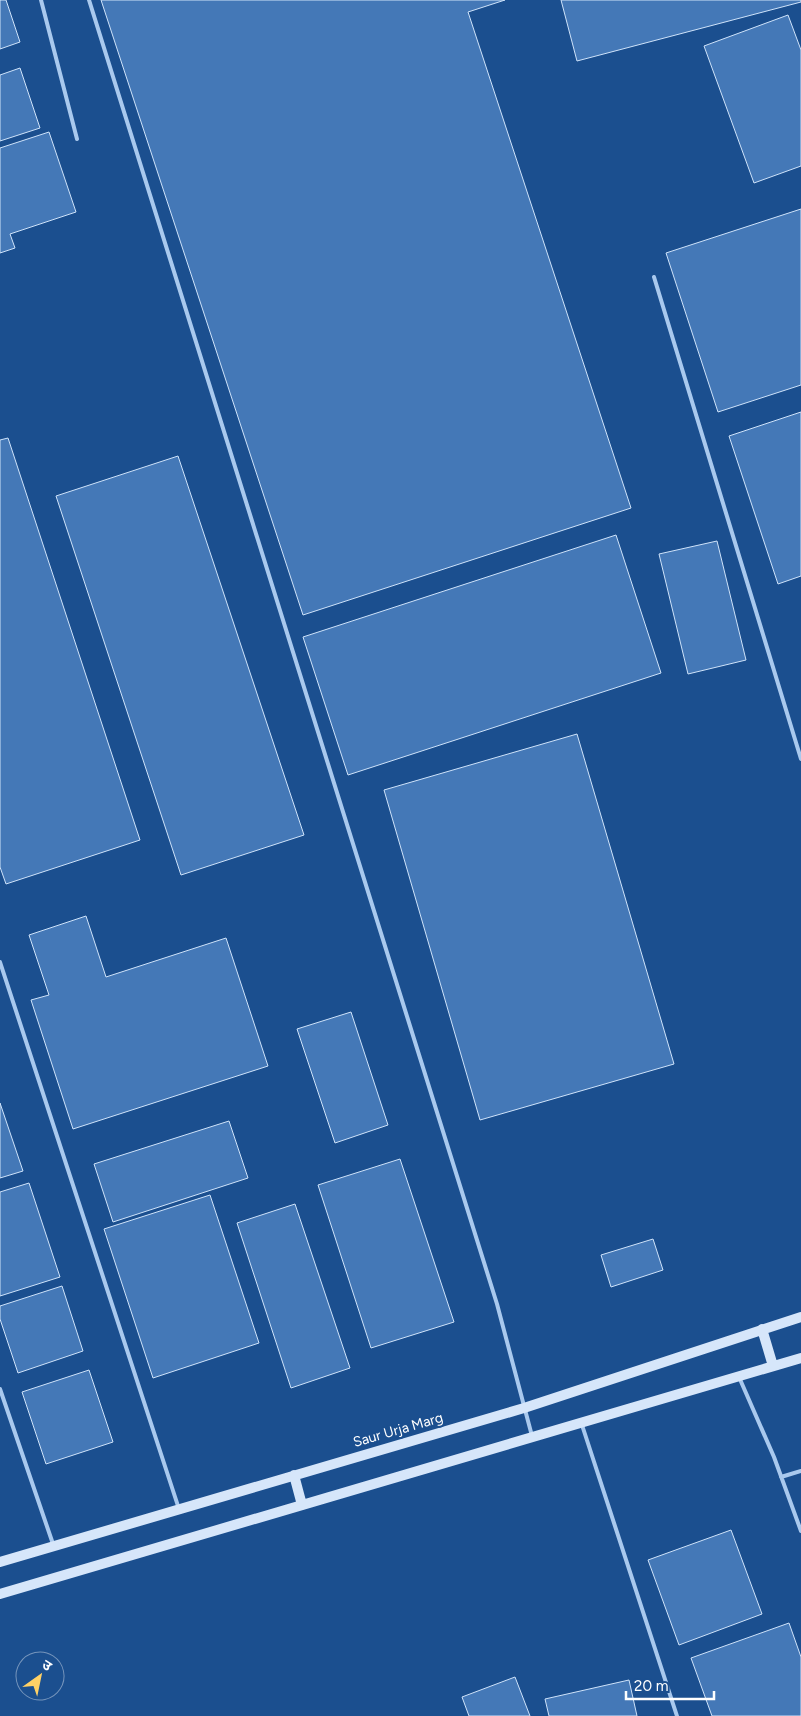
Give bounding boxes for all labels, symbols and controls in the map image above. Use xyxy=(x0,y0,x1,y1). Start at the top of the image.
street label: Saur Urja Marg xyxy=(351,1409,445,1451)
north arrow xyxy=(15,1651,65,1701)
text: उ xyxy=(39,1656,56,1675)
scale bar xyxy=(626,1668,714,1700)
text: 20 m xyxy=(634,1677,668,1695)

